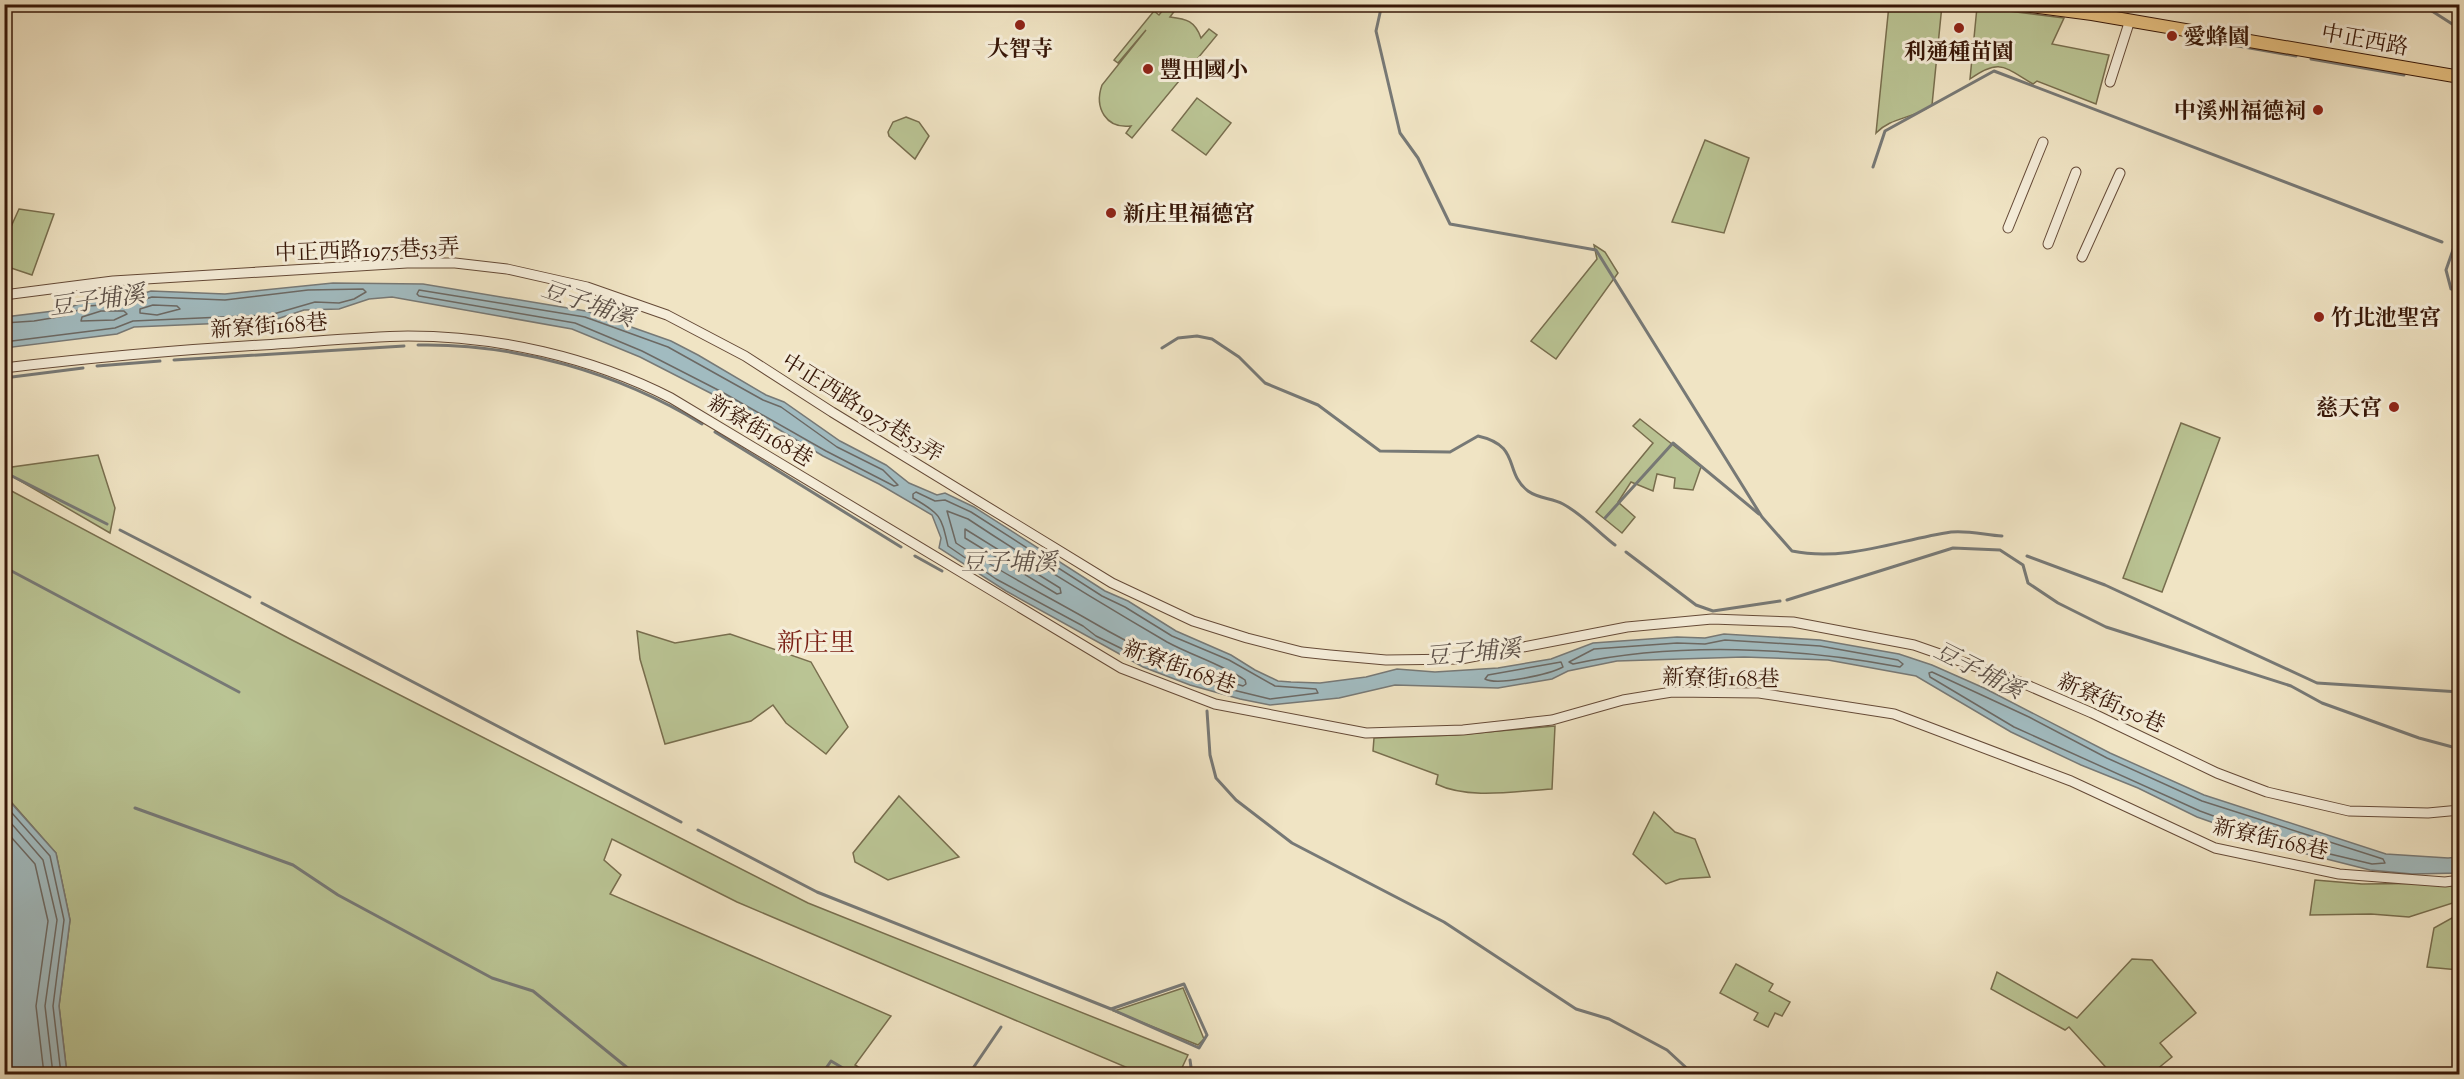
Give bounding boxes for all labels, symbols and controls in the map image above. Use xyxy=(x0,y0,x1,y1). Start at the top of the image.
marker: 大智寺 xyxy=(1013,18,1027,32)
street label: 中正西路 xyxy=(2318,19,2411,65)
marker: 利通種苗園 xyxy=(1952,21,1966,35)
place label: 愛蜂園 xyxy=(2184,23,2250,55)
marker: 愛蜂園 xyxy=(2165,29,2179,43)
place label: 大智寺 xyxy=(987,35,1053,67)
place label: 利通種苗園 xyxy=(1904,38,2014,70)
place label: 豐田國小 xyxy=(1160,56,1248,88)
marker: 豐田國小 xyxy=(1141,62,1155,76)
place label: 中溪州福德祠 xyxy=(2174,97,2306,129)
marker: 中溪州福德祠 xyxy=(2311,103,2325,117)
place label: 新庄里福德宮 xyxy=(1123,200,1255,232)
marker: 新庄里福德宮 xyxy=(1104,206,1118,220)
street label: 中正西路1975巷53弄 xyxy=(274,233,460,271)
water label: 豆子埔溪 xyxy=(536,273,641,338)
water label: 豆子埔溪 xyxy=(47,278,150,325)
place label: 竹北池聖宮 xyxy=(2331,304,2441,336)
street label: 新寮街168巷 xyxy=(210,308,329,348)
marker: 竹北池聖宮 xyxy=(2312,310,2326,324)
street label: 中正西路1975巷53弄 xyxy=(775,347,948,472)
street label: 新寮街168巷 xyxy=(701,389,818,477)
place label: 慈天宮 xyxy=(2316,394,2382,426)
marker: 慈天宮 xyxy=(2387,400,2401,414)
water label: 豆子埔溪 xyxy=(961,547,1060,581)
district label: 新庄里 xyxy=(777,626,855,663)
water label: 豆子埔溪 xyxy=(1424,633,1525,675)
street label: 新寮街168巷 xyxy=(1118,634,1240,704)
water label: 豆子埔溪 xyxy=(1928,635,2031,710)
street label: 新寮街168巷 xyxy=(1662,663,1780,697)
street label: 新寮街150巷 xyxy=(2052,667,2170,743)
street label: 新寮街168巷 xyxy=(2210,812,2331,870)

